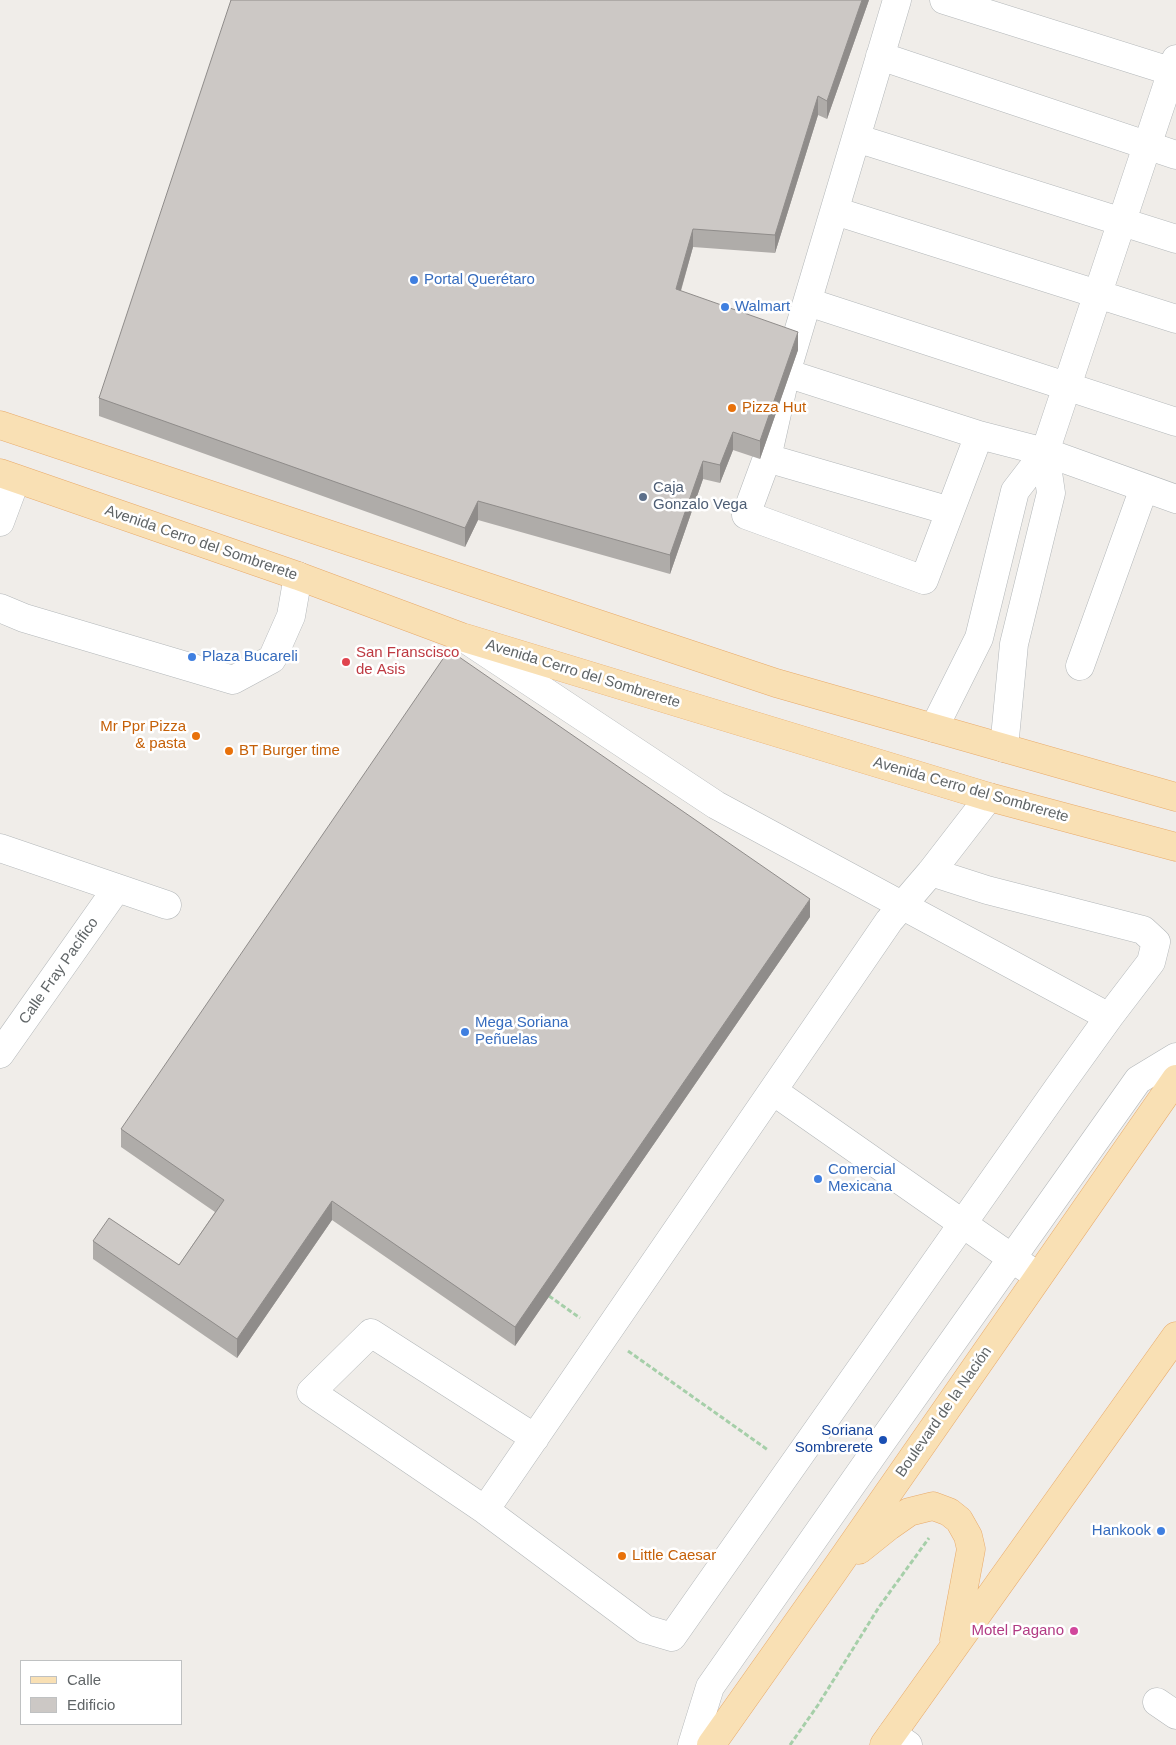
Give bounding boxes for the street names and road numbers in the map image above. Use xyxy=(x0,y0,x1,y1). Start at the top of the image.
street label: Avenida Cerro del Sombrerete xyxy=(102,502,300,584)
street label: Avenida Cerro del Sombrerete xyxy=(484,636,682,712)
street label: Avenida Cerro del Sombrerete xyxy=(871,753,1071,827)
street label: Calle Fray Pacífico xyxy=(16,914,102,1028)
street label: Boulevard de la Nación xyxy=(892,1343,996,1481)

